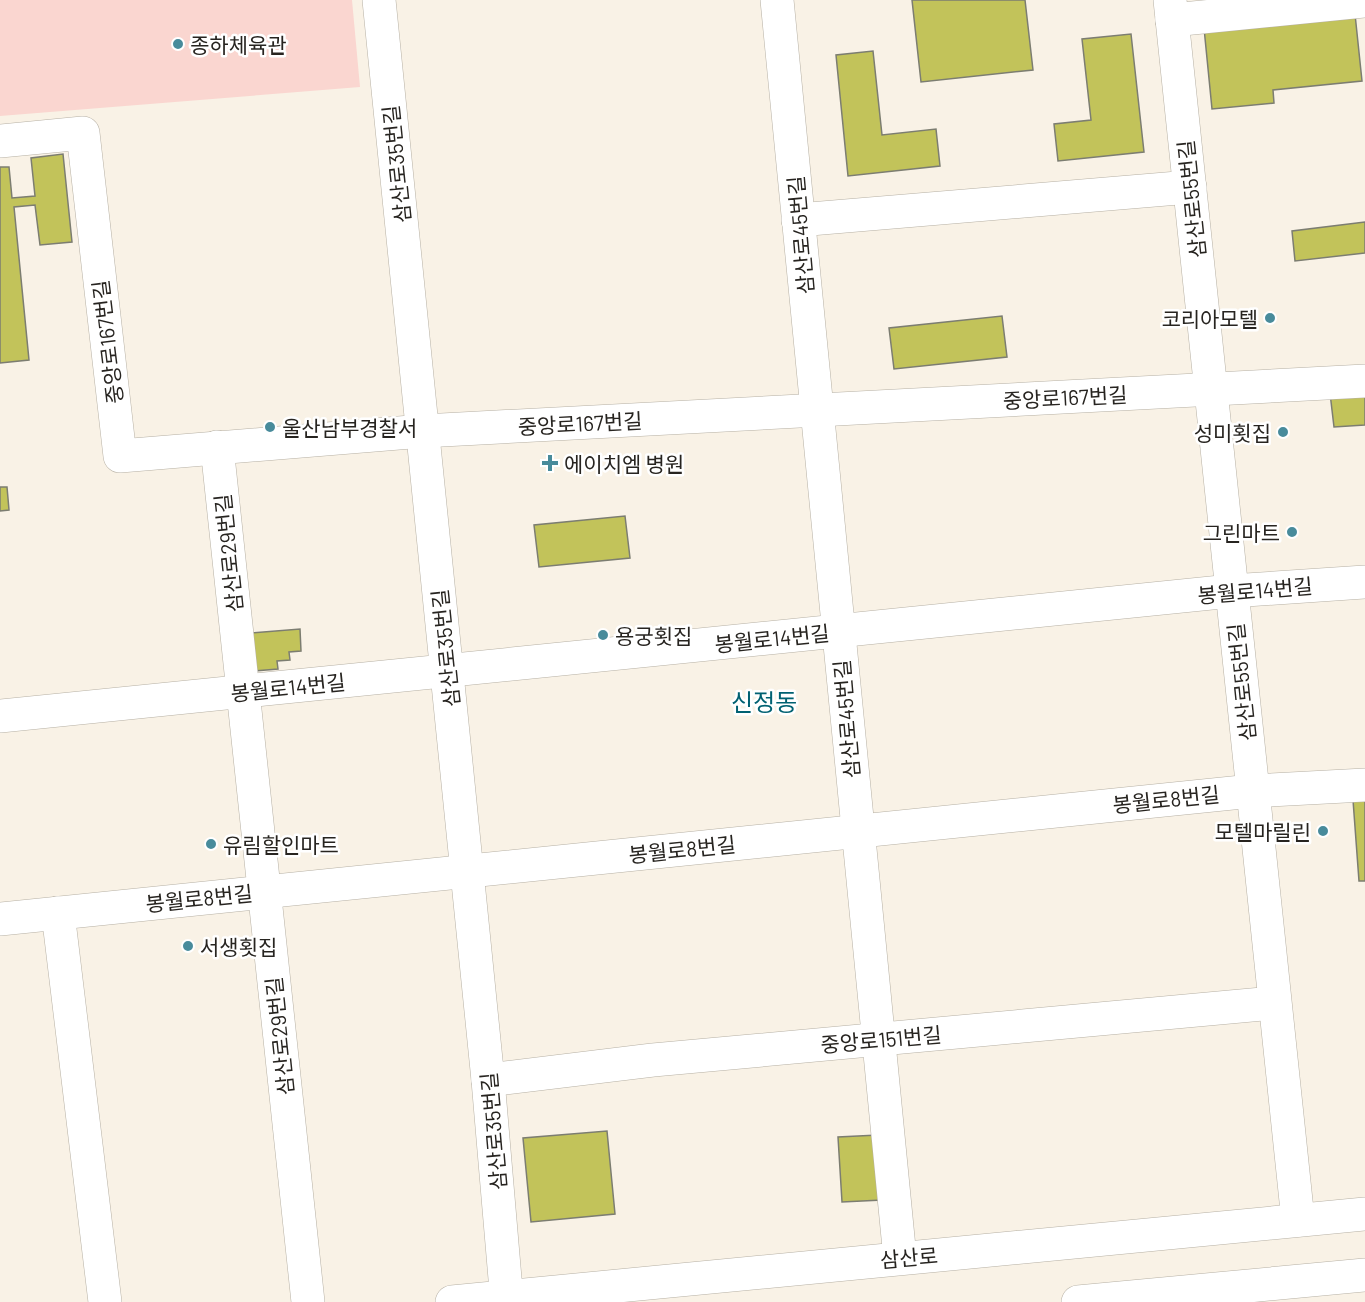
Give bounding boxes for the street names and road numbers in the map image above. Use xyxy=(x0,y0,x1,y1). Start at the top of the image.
street label: 삼산로35번길 xyxy=(377,104,415,224)
street label: 삼산로55번길 xyxy=(1172,139,1210,259)
street label: 삼산로45번길 xyxy=(782,175,818,295)
street label: 중앙로167번길 xyxy=(87,279,127,405)
street label: 중앙로167번길 xyxy=(1002,381,1128,413)
street label: 중앙로167번길 xyxy=(517,407,643,439)
street label: 삼산로29번길 xyxy=(209,493,247,613)
street label: 봉월로14번길 xyxy=(1196,573,1314,607)
street label: 삼산로35번길 xyxy=(426,588,464,708)
street label: 봉월로14번길 xyxy=(713,620,831,656)
street label: 삼산로55번길 xyxy=(1222,622,1260,742)
street label: 삼산로45번길 xyxy=(828,659,864,779)
street label: 봉월로14번길 xyxy=(229,669,347,705)
street label: 봉월로8번길 xyxy=(1111,781,1221,817)
street label: 봉월로8번길 xyxy=(627,831,737,867)
street label: 봉월로8번길 xyxy=(144,880,254,916)
street label: 삼산로29번길 xyxy=(260,976,298,1096)
street label: 중앙로151번길 xyxy=(819,1021,943,1057)
street label: 삼산로35번길 xyxy=(475,1071,511,1191)
street label: 삼산로 xyxy=(879,1242,939,1272)

